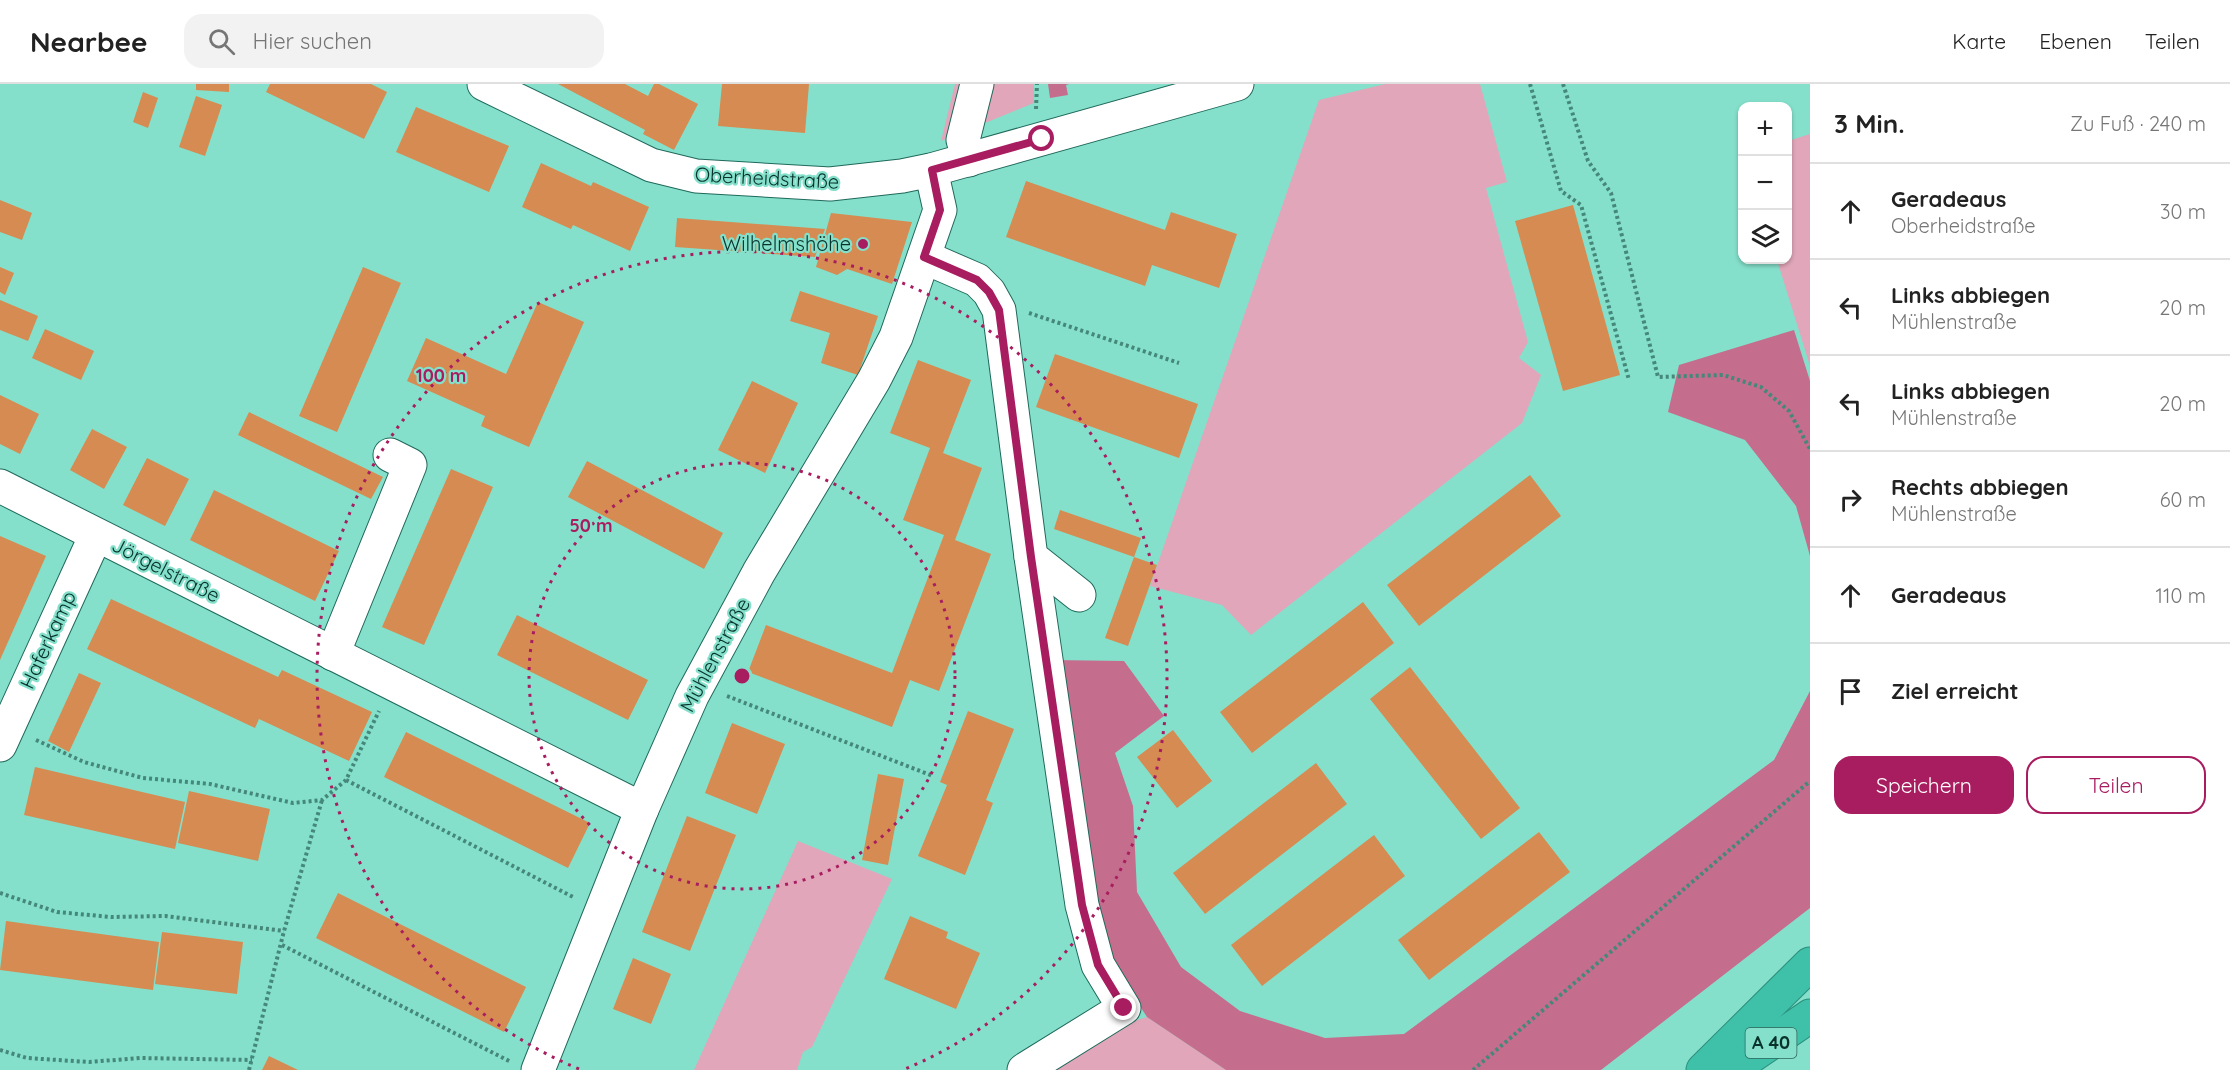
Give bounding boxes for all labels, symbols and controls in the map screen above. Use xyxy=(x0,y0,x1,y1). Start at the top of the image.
search box xyxy=(184,14,604,68)
text: Nearbee xyxy=(30,24,148,59)
icon: search xyxy=(205,25,238,58)
text: Hier suchen xyxy=(253,27,372,55)
text: Karte xyxy=(1952,28,2006,54)
text: Ebenen xyxy=(2039,28,2112,54)
text: Teilen xyxy=(2145,28,2200,54)
map controls xyxy=(1738,102,1792,264)
button: + xyxy=(1738,102,1792,156)
text: 3 Min. xyxy=(1834,107,1905,140)
text: Zu Fuß · 240 m xyxy=(2070,111,2206,136)
route start xyxy=(1028,125,1054,151)
button: − xyxy=(1738,156,1792,210)
street label: Oberheidstraße xyxy=(694,161,840,194)
text: Geradeaus xyxy=(1891,185,2006,213)
icon: ahead xyxy=(1834,195,1867,228)
text: 30 m xyxy=(2160,199,2206,224)
button: layers xyxy=(1738,210,1792,264)
text: Oberheidstraße xyxy=(1891,213,2036,238)
place label: Wilhelmshöhe xyxy=(722,231,851,256)
marker: Wilhelmshöhe xyxy=(856,237,870,251)
text: Links abbiegen xyxy=(1891,281,2050,309)
icon: left xyxy=(1834,291,1867,324)
text: 20 m xyxy=(2159,295,2206,320)
text: Mühlenstraße xyxy=(1891,309,2017,334)
text: 100 m xyxy=(416,364,466,387)
text: Links abbiegen xyxy=(1891,377,2050,405)
icon: left xyxy=(1834,387,1867,420)
text: 20 m xyxy=(2159,391,2206,416)
text: Mühlenstraße xyxy=(1891,405,2017,430)
text: Rechts abbiegen xyxy=(1891,473,2069,501)
icon: right xyxy=(1834,483,1867,516)
text: 60 m xyxy=(2160,487,2206,512)
text: Mühlenstraße xyxy=(1891,501,2017,526)
text: 50 m xyxy=(569,514,613,537)
street label: Jörgelstraße xyxy=(108,532,224,607)
icon: ahead xyxy=(1834,579,1867,612)
text: Geradeaus xyxy=(1891,581,2006,609)
text: 110 m xyxy=(2156,583,2206,608)
street label: Haferkamp xyxy=(14,587,81,693)
street label: Mühlenstraße xyxy=(674,593,755,716)
centre of rings xyxy=(732,666,752,686)
icon: arrive xyxy=(1834,675,1867,708)
text: Ziel erreicht xyxy=(1891,677,2019,705)
button: Speichern xyxy=(1834,756,2014,814)
button: Teilen xyxy=(2026,756,2206,814)
route end xyxy=(1110,994,1136,1020)
road number: A 40 xyxy=(1746,1028,1796,1058)

